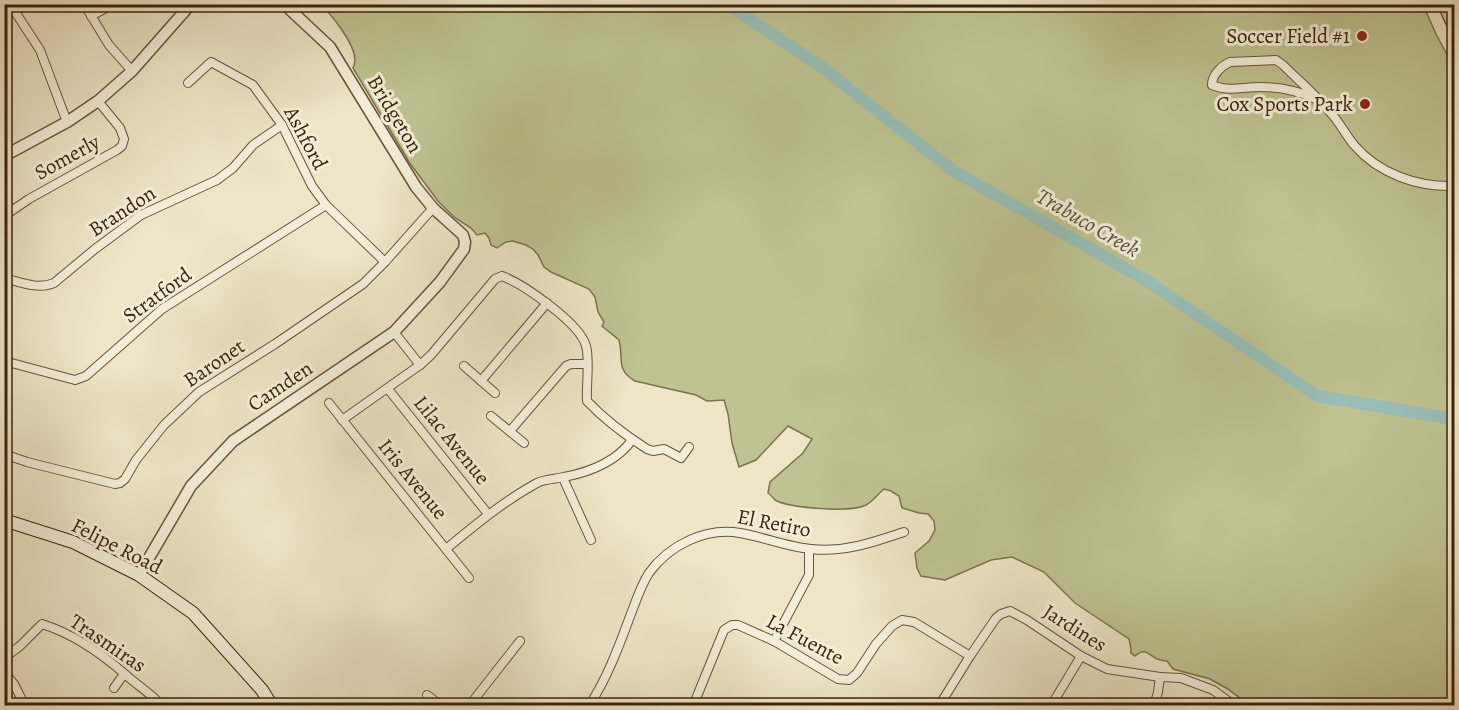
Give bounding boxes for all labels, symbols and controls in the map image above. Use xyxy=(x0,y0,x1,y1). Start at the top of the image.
place label: Soccer Field #1 xyxy=(1226,22,1350,50)
marker: Soccer Field #1 xyxy=(1355,29,1369,43)
street label: Bridgeton xyxy=(361,70,429,158)
place label: Cox Sports Park xyxy=(1216,90,1354,118)
marker: Cox Sports Park xyxy=(1358,97,1372,111)
street label: Ashford xyxy=(277,101,335,175)
street label: Somerly xyxy=(29,127,105,186)
street label: Brandon xyxy=(83,179,161,243)
water label: Trabuco Creek xyxy=(1031,181,1145,265)
street label: Stratford xyxy=(117,260,198,329)
street label: Baronet xyxy=(178,332,250,394)
street label: Camden xyxy=(242,354,318,418)
street label: Lilac Avenue xyxy=(407,390,497,490)
street label: Iris Avenue xyxy=(372,433,454,525)
street label: El Retiro xyxy=(735,502,813,544)
street label: Felipe Road xyxy=(67,511,168,581)
street label: Jardines xyxy=(1038,597,1112,659)
street label: Trasmiras xyxy=(64,607,152,679)
street label: La Fuente xyxy=(761,607,849,671)

